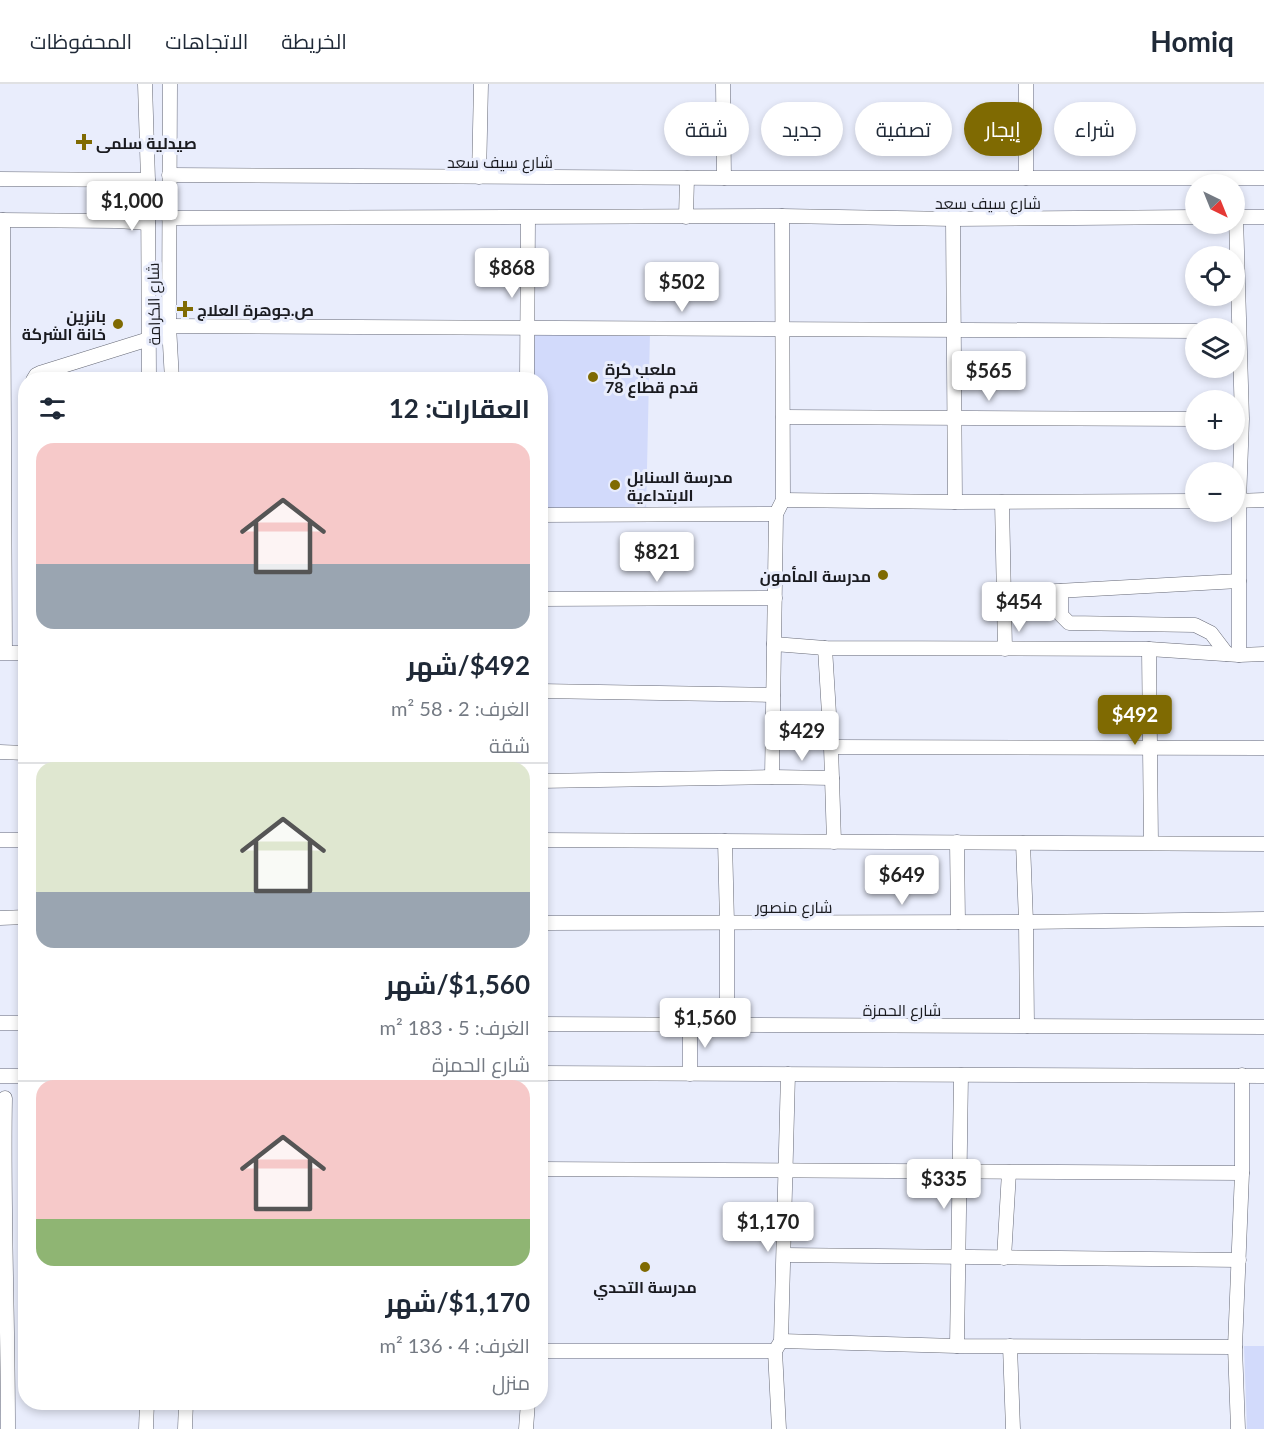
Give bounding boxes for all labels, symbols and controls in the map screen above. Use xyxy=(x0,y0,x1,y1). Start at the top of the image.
text: Homiq xyxy=(1150,24,1234,58)
text: المحفوظات xyxy=(30,28,132,53)
text: الاتجاهات xyxy=(165,28,248,53)
text: الخريطة xyxy=(281,28,347,53)
chip: شقة xyxy=(664,102,749,156)
chip: جديد xyxy=(761,102,843,156)
chip: تصفية xyxy=(855,102,952,156)
chip: إيجار xyxy=(964,102,1042,156)
chip: شراء xyxy=(1054,102,1136,156)
place label: صيدلية سلمى xyxy=(96,133,197,153)
marker: صيدلية سلمى xyxy=(77,135,91,149)
street label: شارع سيف سعد xyxy=(447,152,553,174)
north arrow xyxy=(1185,174,1245,234)
map controls xyxy=(1185,174,1245,522)
pin: $1,000 xyxy=(83,181,181,232)
text: $1,000 xyxy=(101,188,163,212)
street label: شارع سيف سعد xyxy=(935,193,1041,215)
button: locate xyxy=(1185,246,1245,306)
pin: $868 xyxy=(476,248,548,299)
text: $868 xyxy=(489,255,535,279)
street label: شارع الكرامة xyxy=(143,262,166,346)
pin: $502 xyxy=(646,262,718,313)
text: $502 xyxy=(659,269,705,293)
place label: ص.جوهرة العلاج xyxy=(197,300,314,321)
marker: ص.جوهرة العلاج xyxy=(178,302,192,316)
place label: بانزين خانة الشركة xyxy=(22,306,106,344)
marker: بانزين خانة الشركة xyxy=(111,317,125,331)
button: layers xyxy=(1185,318,1245,378)
pin: $565 xyxy=(953,351,1025,402)
text: $565 xyxy=(966,358,1012,382)
place label: ملعب كرة قدم قطاع 78 xyxy=(605,359,698,399)
marker: ملعب كرة قدم قطاع 78 xyxy=(586,370,600,384)
button: + xyxy=(1185,390,1245,450)
icon: filters xyxy=(36,392,69,425)
text: العقارات: 12 xyxy=(389,392,530,424)
button: − xyxy=(1185,462,1245,522)
place label: مدرسة السنابل الابتداءية xyxy=(627,467,733,504)
marker: مدرسة السنابل الابتداءية xyxy=(608,478,622,492)
icon: home xyxy=(229,482,337,590)
pin: $821 xyxy=(621,532,693,583)
text: $821 xyxy=(634,539,680,563)
place label: مدرسة المأمون xyxy=(760,566,871,586)
marker: مدرسة المأمون xyxy=(876,568,890,582)
pin: $454 xyxy=(983,582,1055,633)
text: $454 xyxy=(996,589,1042,613)
text: $492/شهر xyxy=(407,649,530,681)
pin: $492 xyxy=(1099,695,1171,746)
text: الغرف: 2 · 58 m² xyxy=(391,696,530,720)
text: $492 xyxy=(1112,702,1158,726)
pin: $429 xyxy=(766,711,838,762)
text: $429 xyxy=(779,718,825,742)
text: شقة xyxy=(489,733,530,757)
icon: home xyxy=(229,801,337,909)
pin: $649 xyxy=(866,855,938,906)
text: $649 xyxy=(879,862,925,886)
street label: شارع منصور xyxy=(754,897,833,919)
text: $1,560/شهر xyxy=(386,968,530,1000)
pin: $1,560 xyxy=(656,998,754,1049)
street label: شارع الحمزة xyxy=(863,1000,941,1022)
text: $1,560 xyxy=(674,1005,736,1029)
text: الغرف: 5 · 183 m² xyxy=(379,1015,530,1039)
text: شارع الحمزة xyxy=(432,1052,530,1076)
icon: home xyxy=(229,1119,337,1227)
pin: $335 xyxy=(908,1159,980,1210)
text: $335 xyxy=(921,1166,967,1190)
pin: $1,170 xyxy=(719,1202,817,1253)
text: $1,170 xyxy=(737,1209,799,1233)
marker: مدرسة التحدي xyxy=(638,1260,652,1274)
place label: مدرسة التحدي xyxy=(593,1277,697,1300)
text: $1,170/شهر xyxy=(386,1286,530,1318)
text: الغرف: 4 · 136 m² xyxy=(379,1333,530,1357)
text: منزل xyxy=(492,1370,530,1394)

